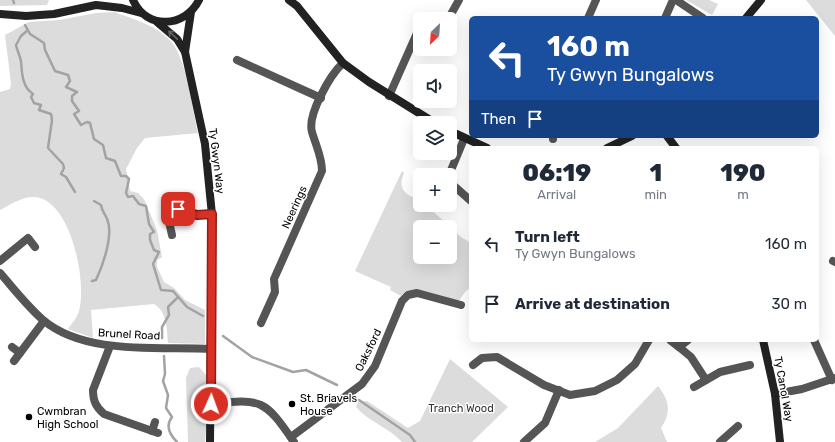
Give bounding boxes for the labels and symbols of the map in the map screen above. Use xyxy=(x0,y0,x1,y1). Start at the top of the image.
north arrow xyxy=(413,12,457,56)
one-way arrow xyxy=(168,31,178,40)
street label: Ty Gwyn Way xyxy=(206,127,227,195)
street label: Neerings xyxy=(279,183,310,231)
pin xyxy=(161,192,195,226)
street label: Brunel Road xyxy=(97,326,160,343)
street label: Oaksford xyxy=(353,327,384,374)
street label: Ty Canol Way xyxy=(771,355,796,423)
position arrow xyxy=(190,383,232,425)
place label: St. Briavels House xyxy=(300,392,357,418)
marker: St. Briavels House xyxy=(287,399,297,409)
park label: Tranch Wood xyxy=(428,402,494,415)
place label: Cwmbran High School xyxy=(37,405,98,431)
marker: Cwmbran High School xyxy=(24,412,34,422)

